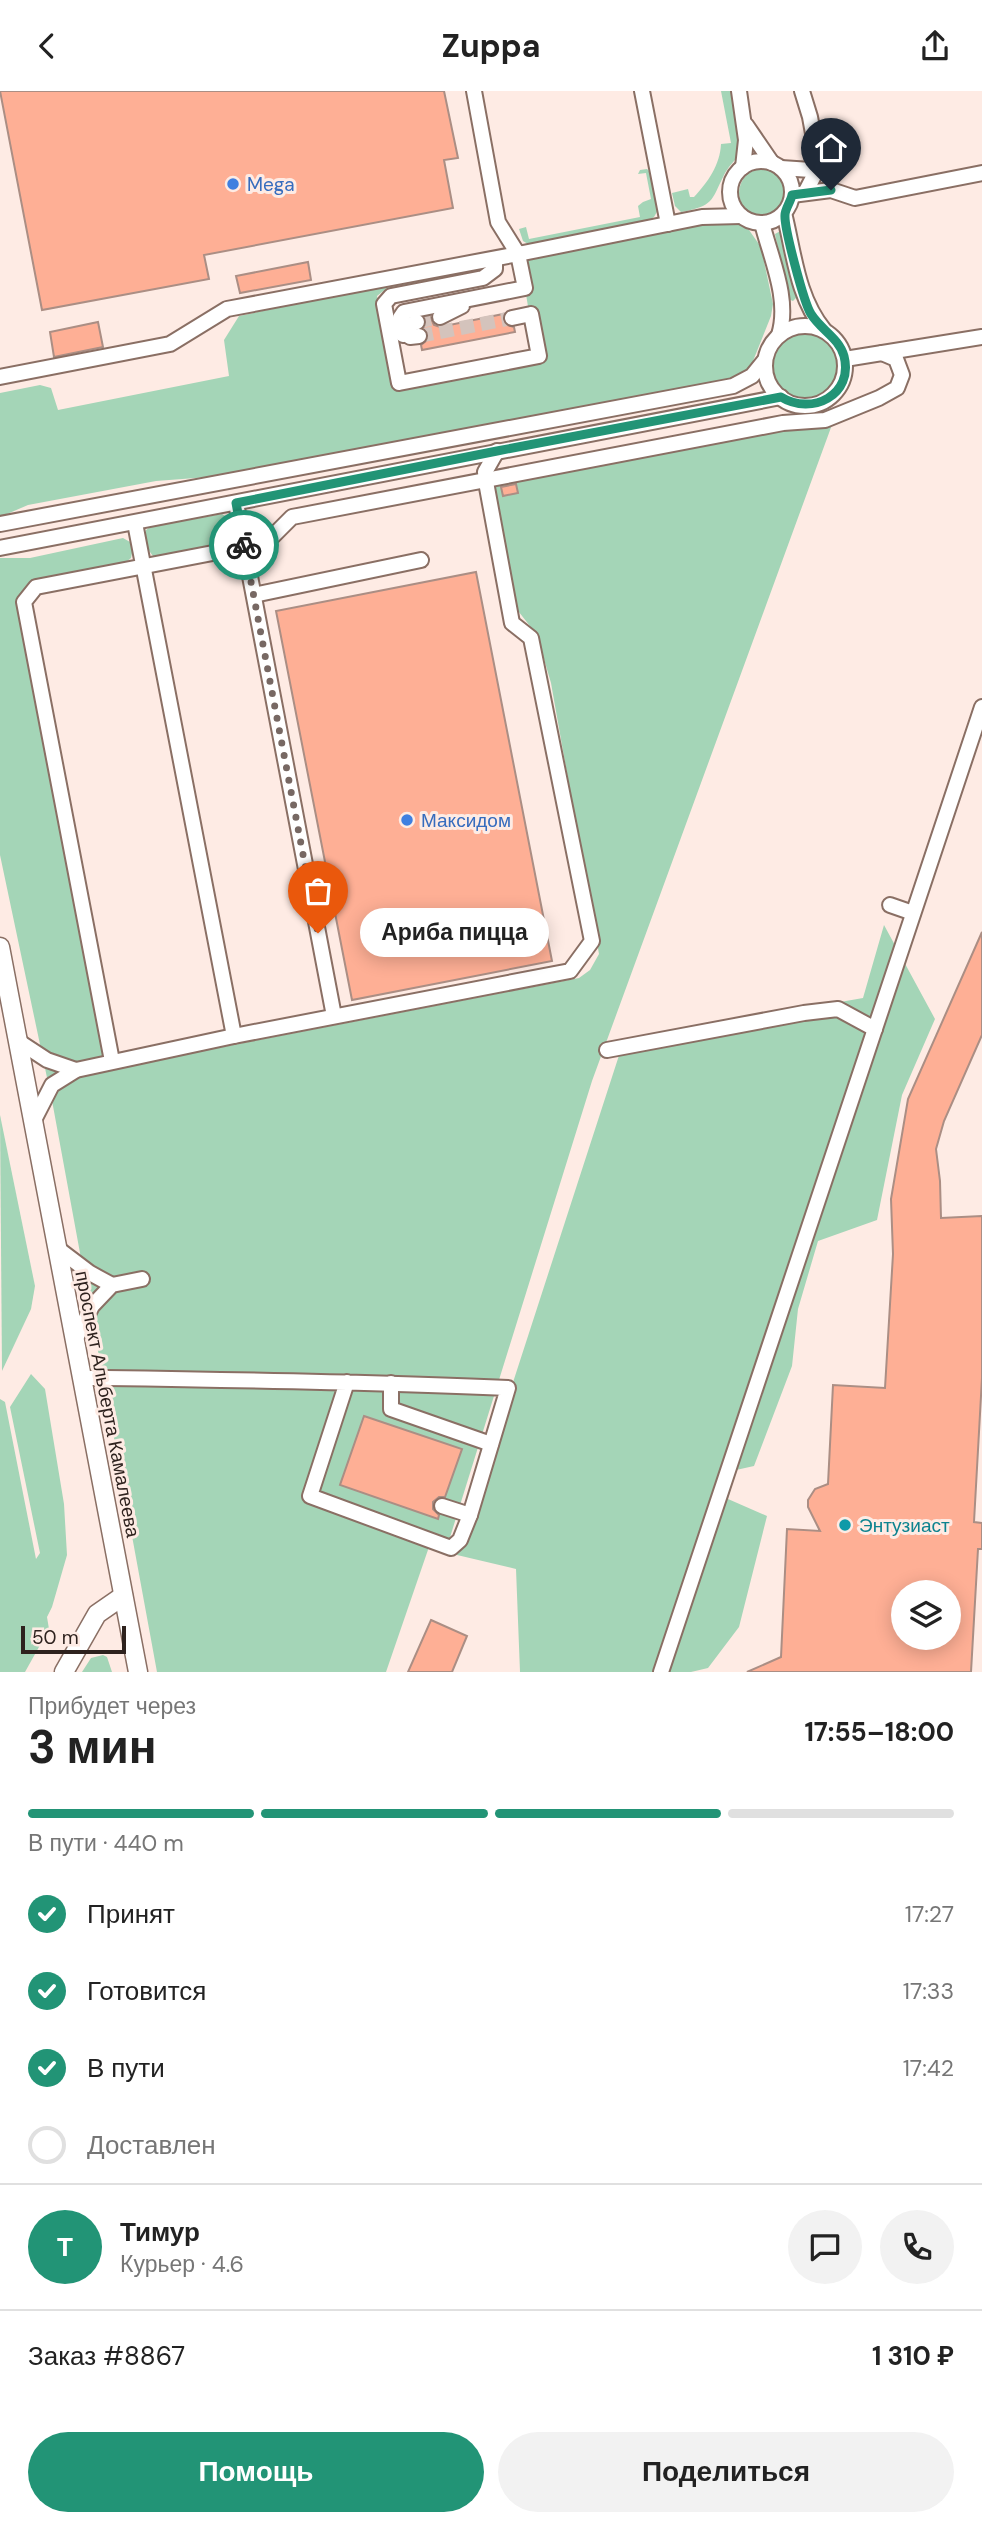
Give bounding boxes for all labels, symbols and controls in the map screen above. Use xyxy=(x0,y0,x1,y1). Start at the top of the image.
text: Zuppa xyxy=(442,25,540,67)
icon: back xyxy=(28,27,66,65)
icon: share xyxy=(916,27,954,65)
pin xyxy=(801,118,861,190)
icon: home xyxy=(812,129,850,167)
place label: Mega xyxy=(247,172,295,197)
marker: Mega xyxy=(225,176,241,192)
courier xyxy=(209,510,279,580)
icon: bike xyxy=(225,526,263,564)
place label: Максидом xyxy=(421,808,511,833)
marker: Максидом xyxy=(399,812,415,828)
pin xyxy=(288,861,348,933)
icon: bag xyxy=(299,872,337,910)
callout: Ариба пицца xyxy=(360,909,549,957)
text: Ариба пицца xyxy=(381,917,528,947)
street label: проспект Альберта Камалеева xyxy=(69,1269,146,1540)
place label: Энтузиаст xyxy=(859,1513,950,1538)
marker: Энтузиаст xyxy=(837,1517,853,1533)
map controls xyxy=(891,1580,961,1650)
button: layers xyxy=(891,1580,961,1650)
scale bar xyxy=(21,1623,126,1655)
text: 50 m xyxy=(32,1625,79,1650)
text: Прибудет через xyxy=(28,1691,196,1721)
text: 17:55–18:00 xyxy=(804,1715,954,1749)
text: 3 мин xyxy=(28,1717,157,1777)
text: В пути · 440 m xyxy=(28,1828,184,1858)
icon: check xyxy=(28,1895,66,1933)
text: Принят xyxy=(87,1897,175,1931)
text: 17:27 xyxy=(905,1899,954,1929)
icon: check xyxy=(28,1972,66,2010)
text: Готовится xyxy=(87,1974,206,2008)
text: 17:33 xyxy=(903,1976,954,2006)
icon: check xyxy=(28,2049,66,2087)
text: В пути xyxy=(87,2051,165,2085)
text: 17:42 xyxy=(903,2053,954,2083)
text: Доставлен xyxy=(87,2128,216,2162)
button: chat xyxy=(788,2210,862,2284)
button: phone xyxy=(880,2210,954,2284)
text: Тимур xyxy=(120,2215,200,2249)
text: Т xyxy=(57,2230,73,2264)
text: Курьер · 4.6 xyxy=(120,2249,244,2279)
text: Заказ #8867 xyxy=(28,2339,185,2373)
text: 1 310 ₽ xyxy=(872,2339,954,2373)
button: Помощь xyxy=(28,2432,484,2512)
button: Поделиться xyxy=(498,2432,954,2512)

